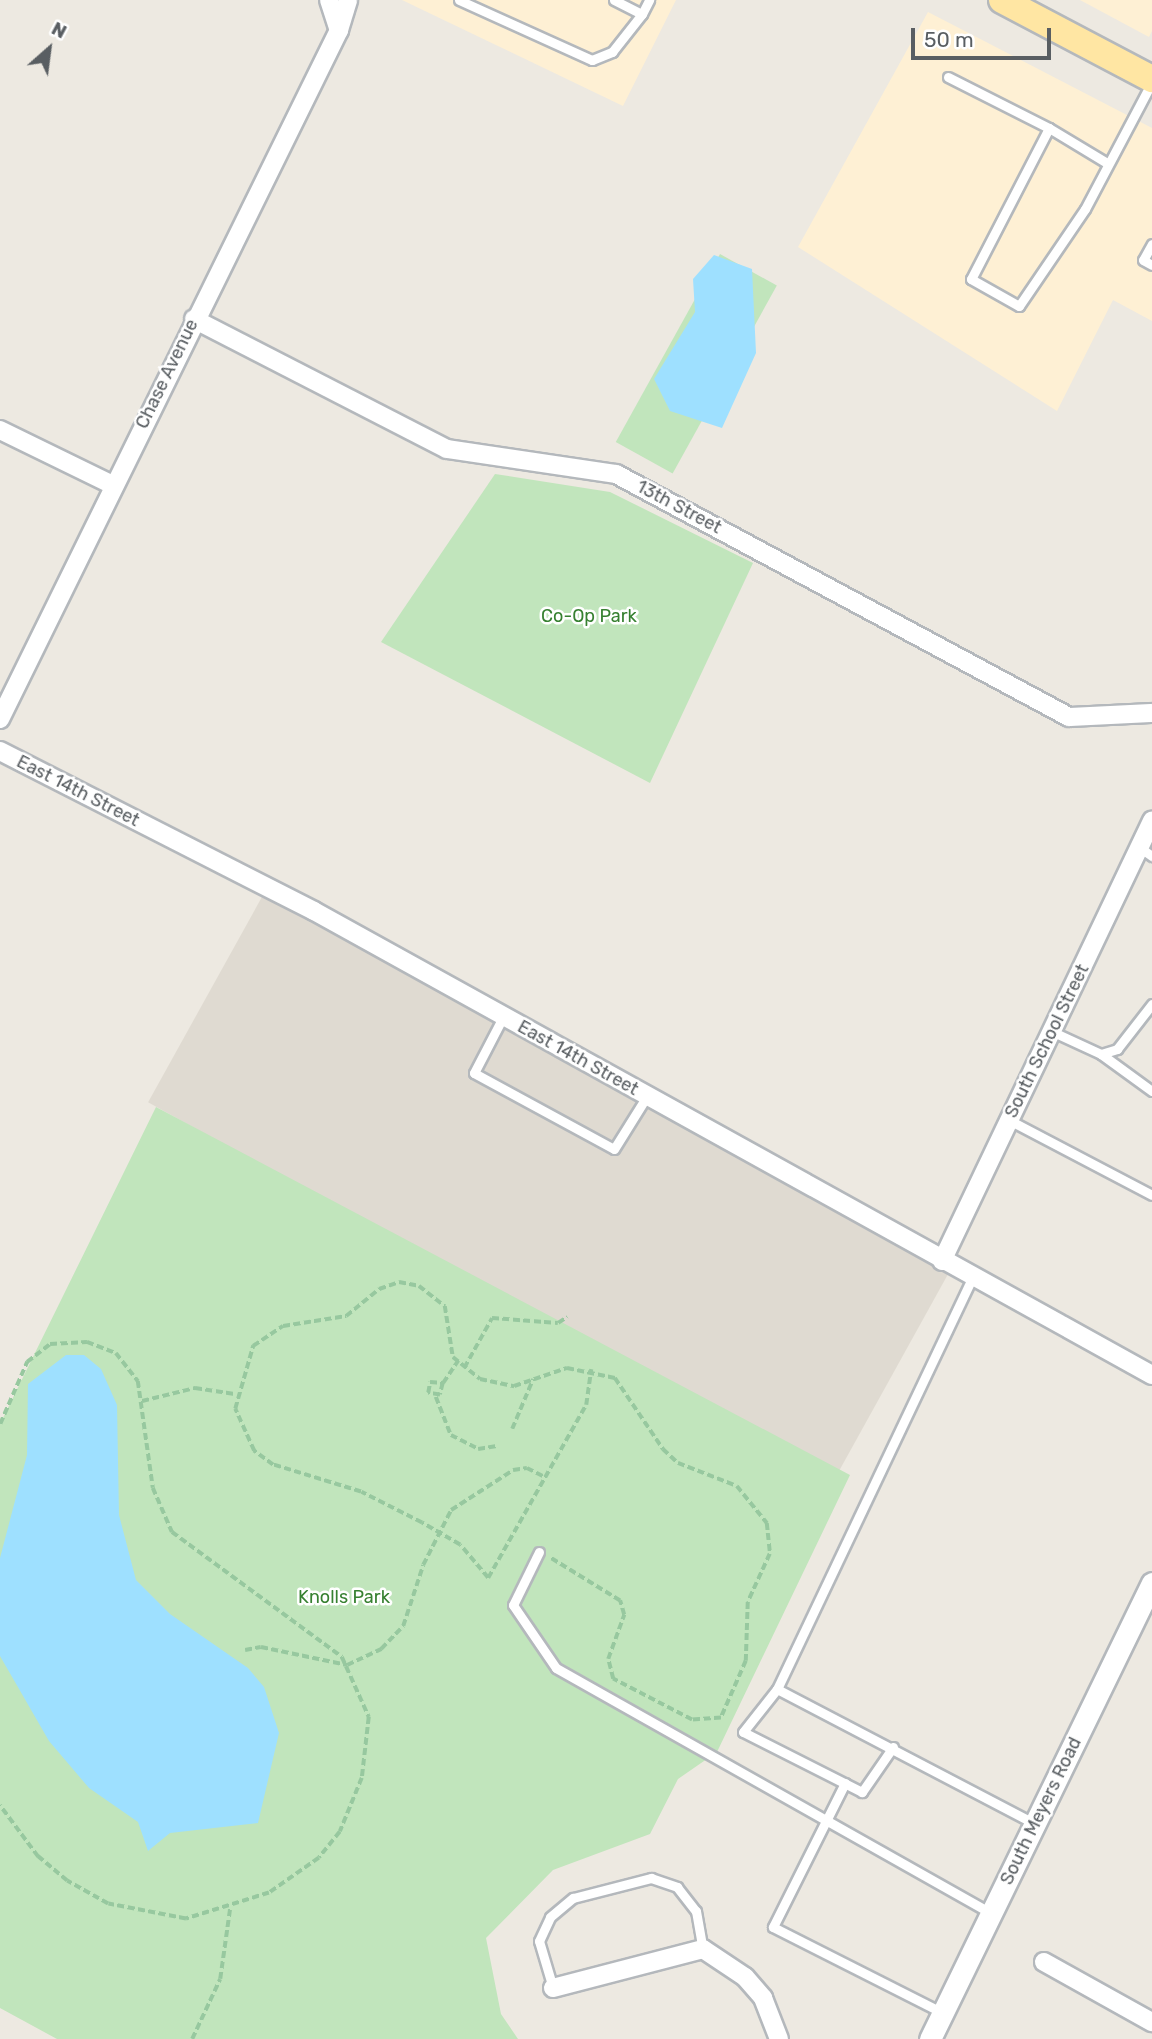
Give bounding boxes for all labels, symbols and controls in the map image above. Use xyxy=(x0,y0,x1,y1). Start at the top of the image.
north arrow xyxy=(14,14,84,84)
scale bar xyxy=(914,14,1054,58)
text: N xyxy=(48,17,71,43)
text: 50 m xyxy=(924,27,974,52)
street label: Chase Avenue xyxy=(131,316,203,432)
street label: 13th Street xyxy=(633,476,725,538)
park label: Co-Op Park xyxy=(541,605,637,627)
street label: East 14th Street xyxy=(13,751,143,831)
street label: South School Street xyxy=(1000,961,1094,1121)
street label: East 14th Street xyxy=(514,1016,642,1100)
park label: Knolls Park xyxy=(298,1586,390,1608)
street label: South Meyers Road xyxy=(996,1734,1086,1888)

